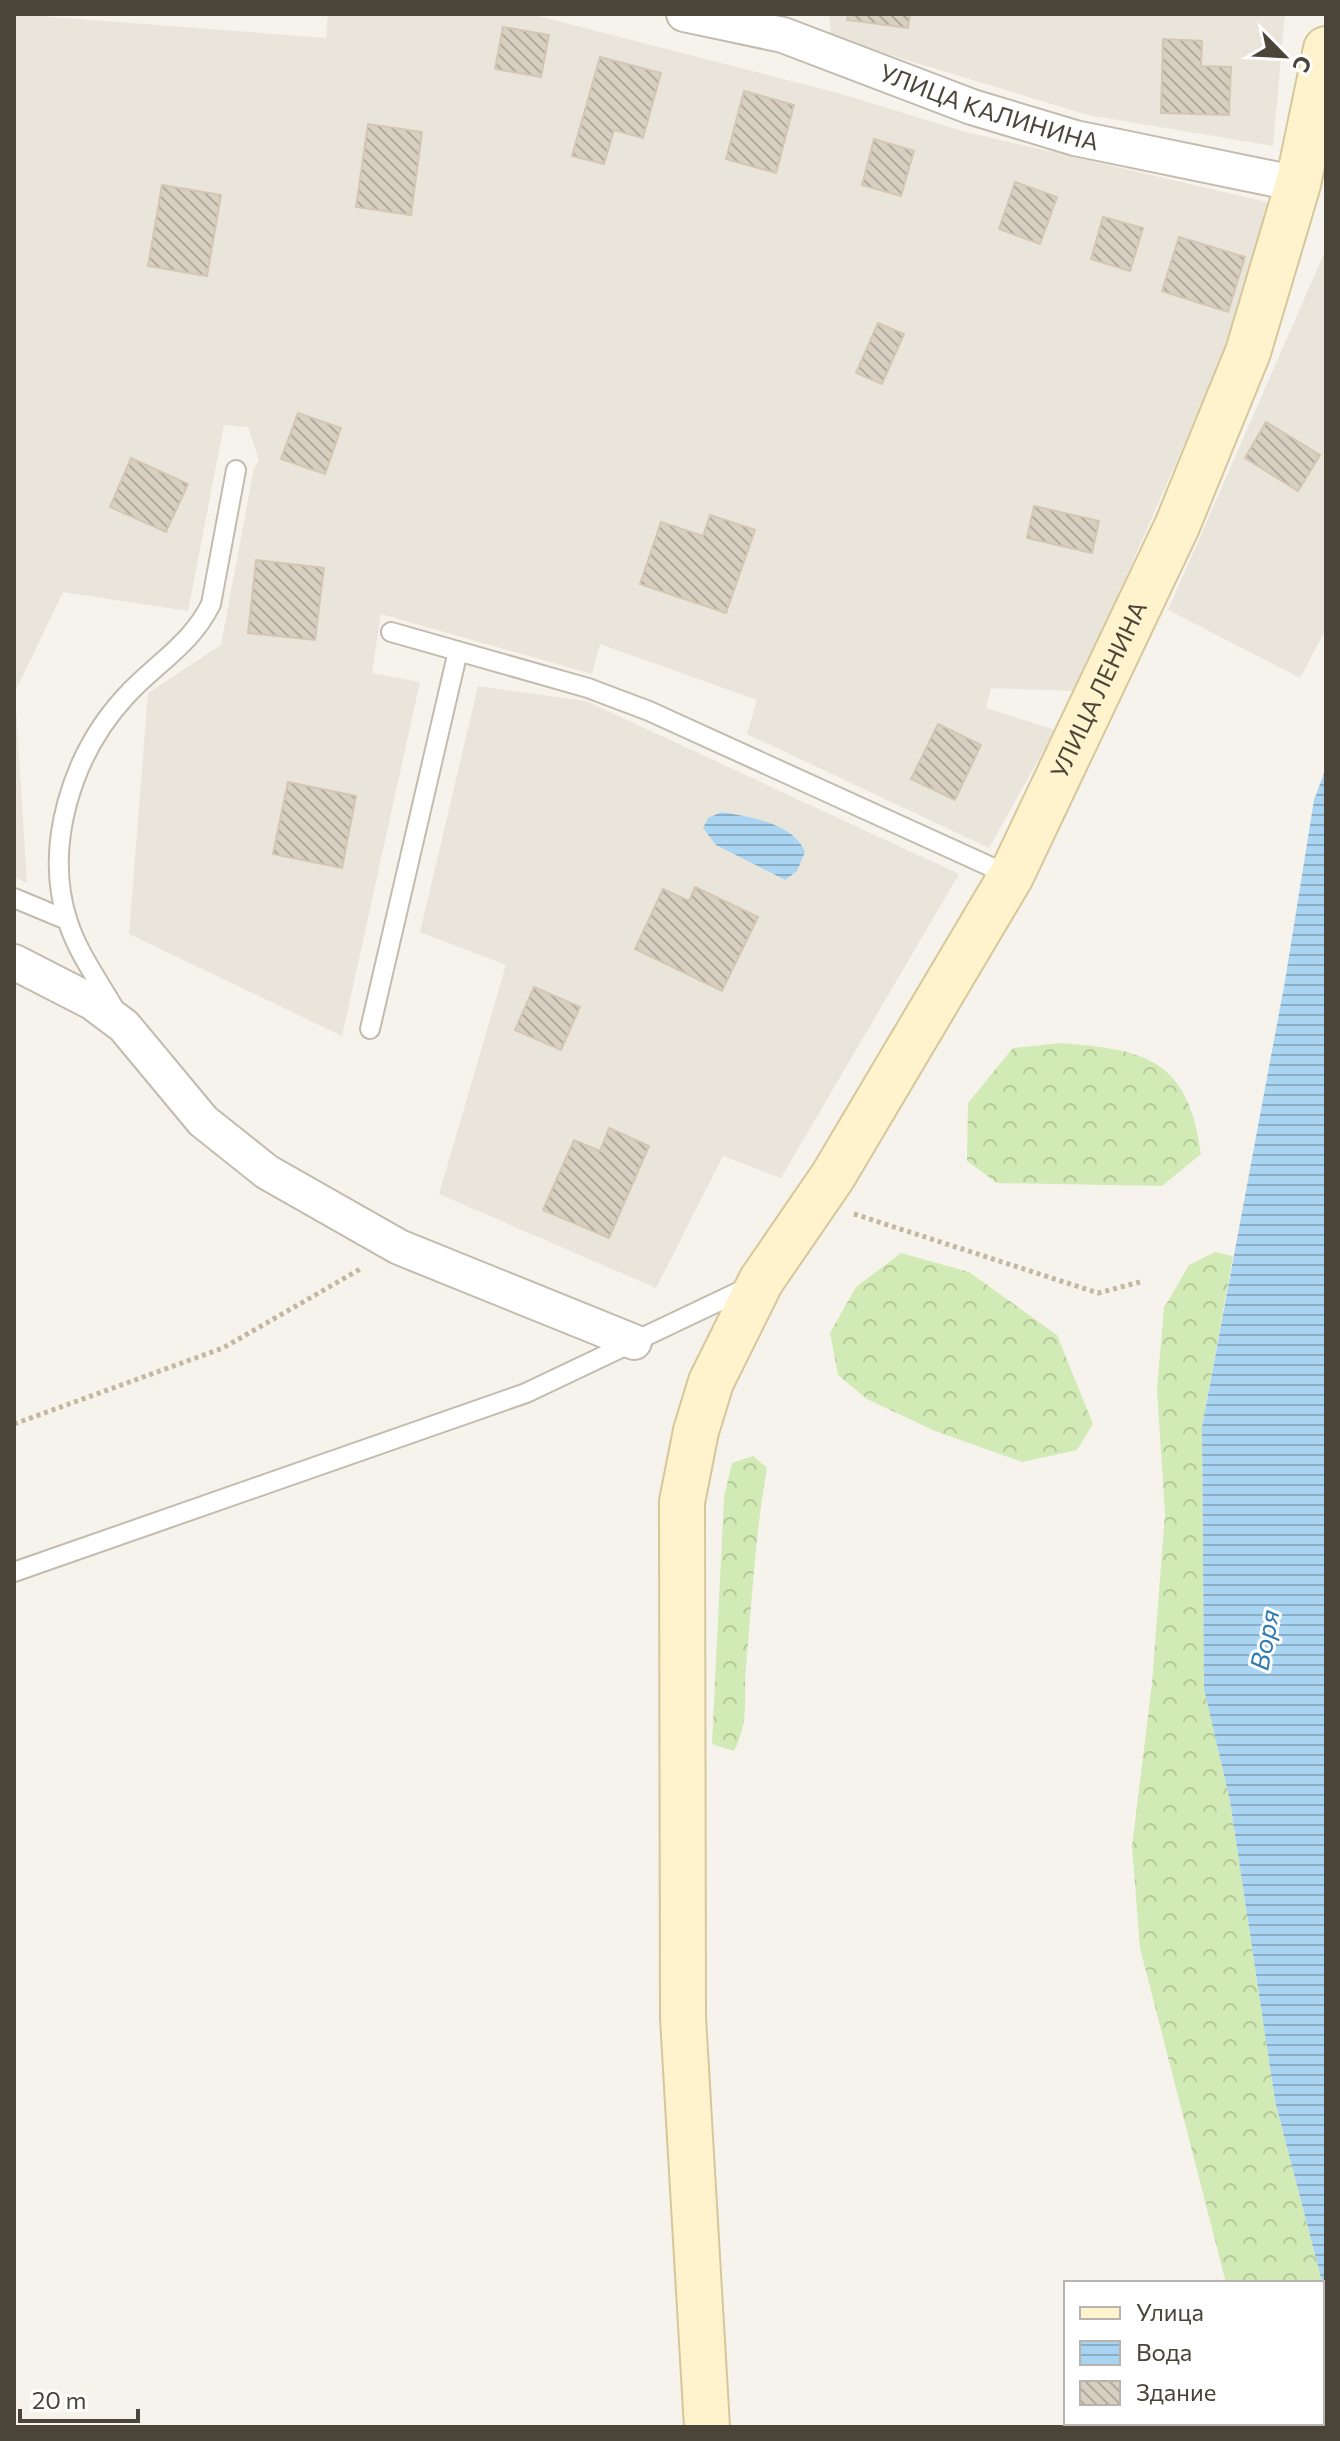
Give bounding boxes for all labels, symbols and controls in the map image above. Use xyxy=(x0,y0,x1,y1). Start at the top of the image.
north arrow xyxy=(1244,16,1324,96)
text: С xyxy=(1287,52,1318,77)
street label: УЛИЦА КАЛИНИНА xyxy=(876,57,1101,155)
street label: УЛИЦА ЛЕНИНА xyxy=(1043,596,1152,783)
water label: Воря xyxy=(1242,1607,1285,1673)
legend xyxy=(1064,2281,1324,2425)
text: Улица xyxy=(1136,2297,1204,2326)
text: Вода xyxy=(1136,2337,1192,2366)
scale bar xyxy=(20,2373,138,2423)
text: Здание xyxy=(1136,2377,1216,2406)
text: 20 m xyxy=(32,2385,86,2414)

